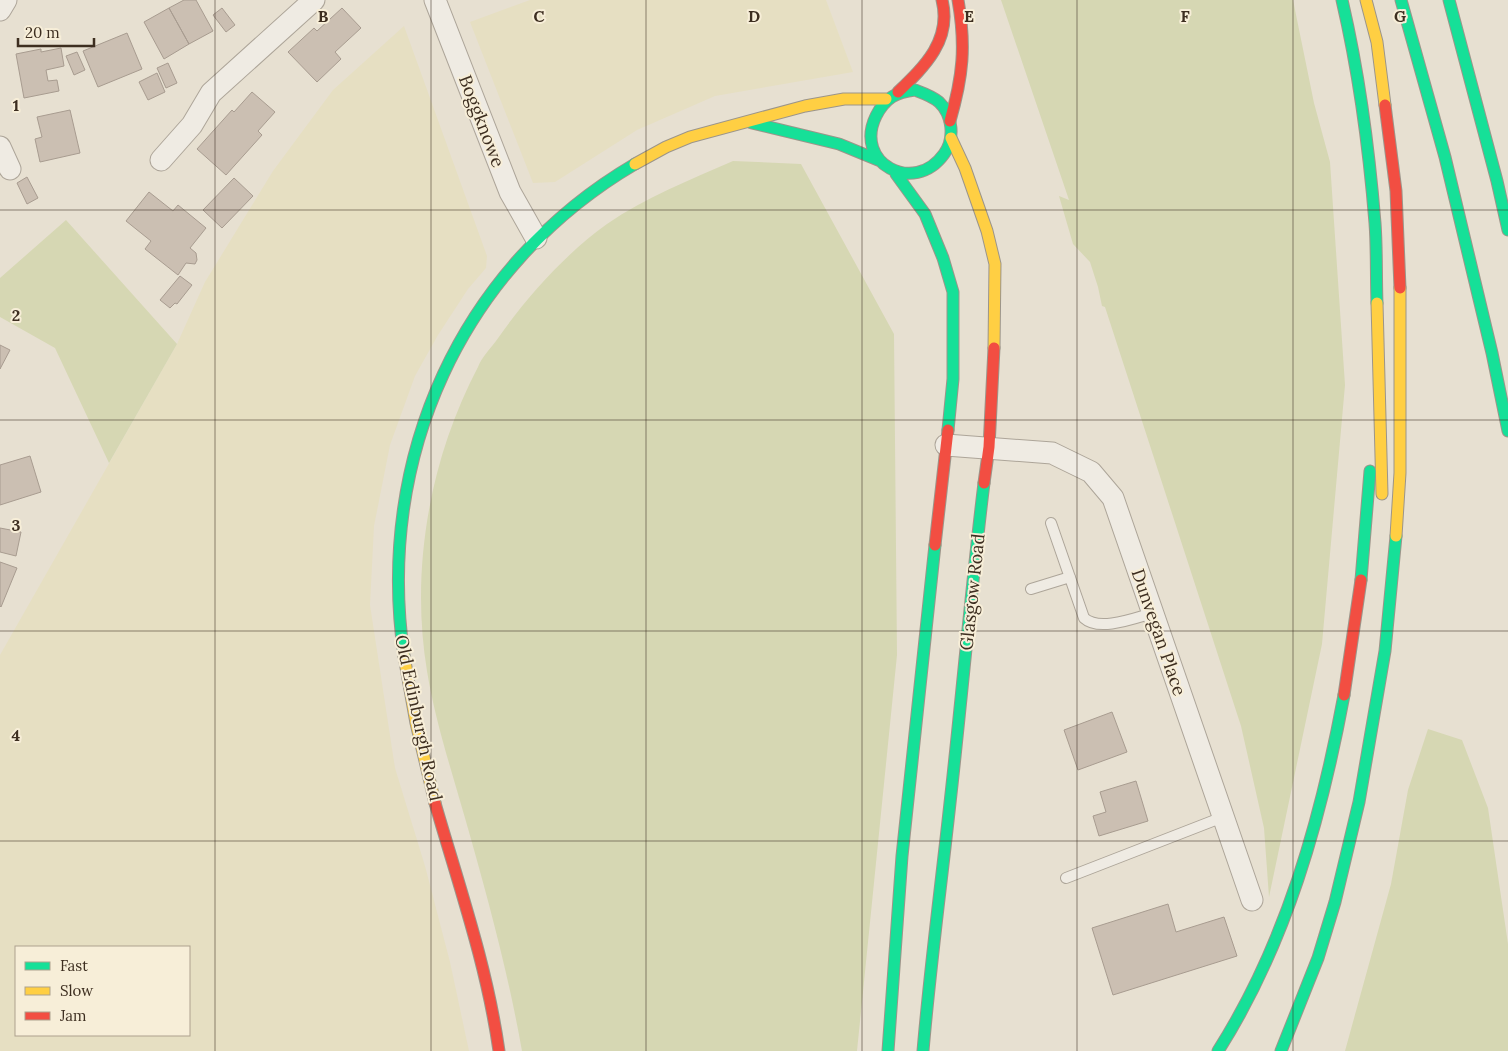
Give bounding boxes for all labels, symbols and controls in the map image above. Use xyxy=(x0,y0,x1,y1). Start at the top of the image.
text: B xyxy=(318,6,329,26)
text: C xyxy=(533,6,545,26)
text: D xyxy=(748,6,760,26)
text: E xyxy=(964,6,974,26)
text: F xyxy=(1180,6,1190,26)
text: G xyxy=(1394,6,1406,26)
scale bar xyxy=(18,15,94,47)
text: 20 m xyxy=(25,23,60,42)
street label: Boggknowe xyxy=(454,72,510,171)
text: 1 xyxy=(13,95,19,115)
text: 2 xyxy=(12,305,20,325)
text: 3 xyxy=(12,515,21,535)
street label: Glasgow Road xyxy=(954,532,990,652)
street label: Dunvegan Place xyxy=(1127,566,1192,699)
street label: Old Edinburgh Road xyxy=(390,633,448,803)
text: 4 xyxy=(12,725,21,745)
legend xyxy=(15,946,190,1036)
text: Fast xyxy=(60,956,88,975)
text: Slow xyxy=(60,981,93,1000)
text: Jam xyxy=(59,1006,87,1025)

